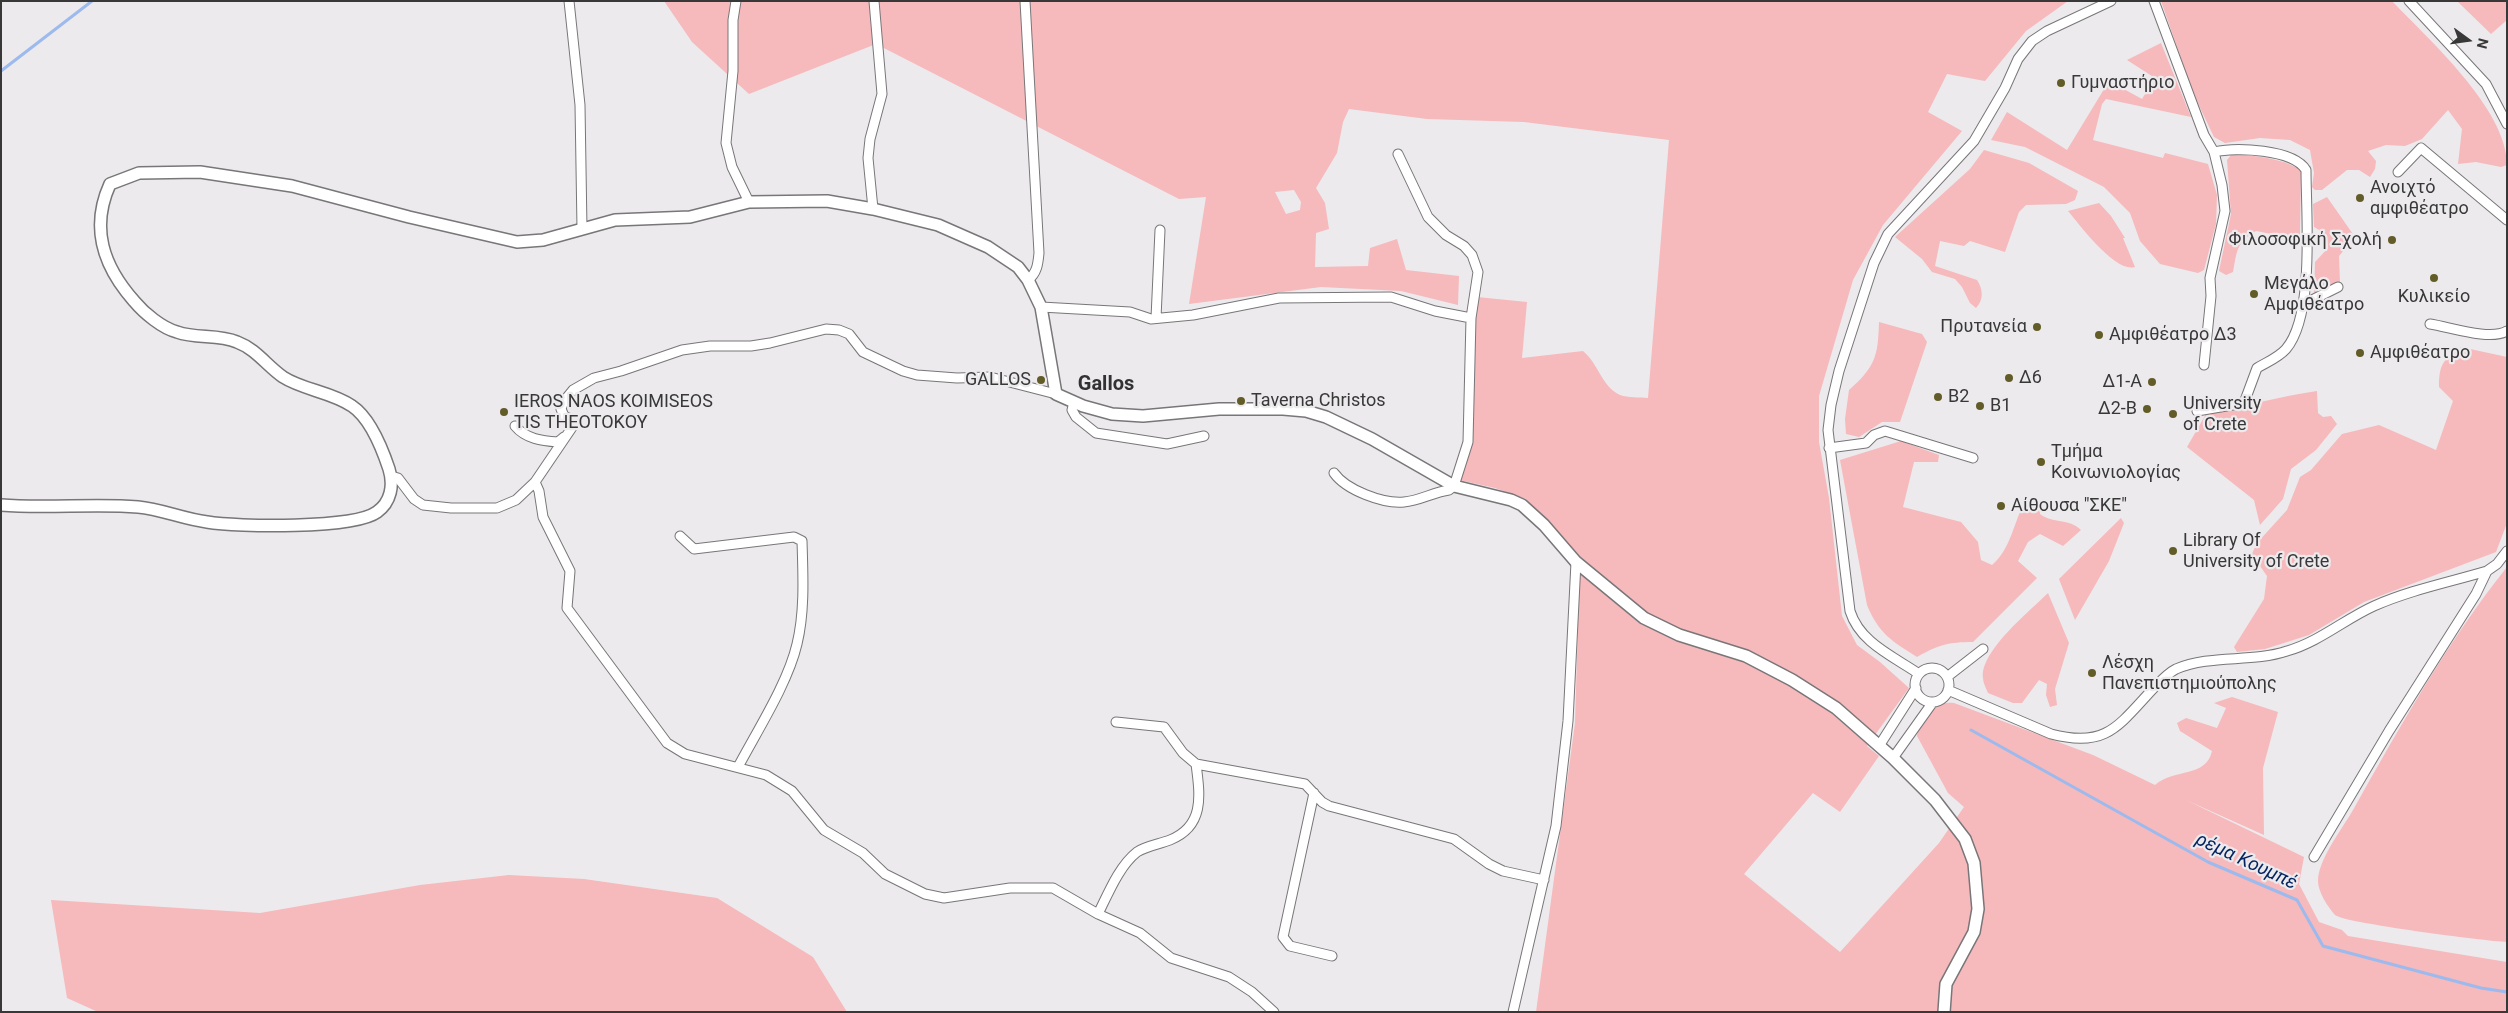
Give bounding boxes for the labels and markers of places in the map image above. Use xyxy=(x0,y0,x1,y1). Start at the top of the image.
place label: Γυμναστήριο xyxy=(2071,72,2174,94)
marker: Γυμναστήριο xyxy=(2055,77,2067,89)
place label: Ανοιχτό αμφιθέατρο xyxy=(2370,177,2469,220)
marker: Ανοιχτό αμφιθέατρο xyxy=(2354,192,2366,204)
place label: Φιλοσοφική Σχολή xyxy=(2229,229,2382,251)
marker: Φιλοσοφική Σχολή xyxy=(2386,234,2398,246)
marker: Κυλικείο xyxy=(2428,272,2440,284)
place label: Μεγάλο Αμφιθέατρο xyxy=(2264,273,2364,316)
place label: Κυλικείο xyxy=(2398,286,2470,308)
marker: Μεγάλο Αμφιθέατρο xyxy=(2248,288,2260,300)
place label: Πρυτανεία xyxy=(1940,316,2027,338)
marker: Πρυτανεία xyxy=(2031,321,2043,333)
place label: Αμφιθέατρο Δ3 xyxy=(2109,324,2237,346)
marker: Αμφιθέατρο Δ3 xyxy=(2093,329,2105,341)
place label: Αμφιθέατρο xyxy=(2370,342,2470,364)
marker: Αμφιθέατρο xyxy=(2354,347,2366,359)
place label: Δ6 xyxy=(2019,367,2042,389)
place label: GALLOS xyxy=(965,369,1031,391)
place label: Δ1-Α xyxy=(2102,371,2142,393)
marker: Δ6 xyxy=(2003,372,2015,384)
marker: GALLOS xyxy=(1035,374,1047,386)
marker: Δ1-Α xyxy=(2146,376,2158,388)
place label: Β2 xyxy=(1948,386,1969,408)
place label: Taverna Christos xyxy=(1251,390,1386,412)
place label: IEROS NAOS KOIMISEOS TIS THEOTOKOY xyxy=(514,391,713,434)
marker: Β2 xyxy=(1932,391,1944,403)
place label: University of Crete xyxy=(2183,393,2261,436)
marker: Taverna Christos xyxy=(1235,395,1247,407)
place label: Β1 xyxy=(1990,395,2011,417)
place label: Δ2-Β xyxy=(2098,398,2137,420)
marker: Β1 xyxy=(1974,400,1986,412)
marker: Δ2-Β xyxy=(2141,403,2153,415)
marker: IEROS NAOS KOIMISEOS TIS THEOTOKOY xyxy=(498,406,510,418)
marker: University of Crete xyxy=(2167,408,2179,420)
place label: Τμήμα Κοινωνιολογίας xyxy=(2051,441,2181,484)
marker: Τμήμα Κοινωνιολογίας xyxy=(2035,456,2047,468)
place label: Αίθουσα "ΣΚΕ" xyxy=(2011,495,2127,517)
marker: Αίθουσα "ΣΚΕ" xyxy=(1995,500,2007,512)
place label: Library Of University of Crete xyxy=(2183,530,2329,572)
marker: Library Of University of Crete xyxy=(2167,545,2179,557)
place label: Λέσχη Πανεπιστημιούπολης xyxy=(2102,652,2277,694)
marker: Λέσχη Πανεπιστημιούπολης xyxy=(2086,667,2098,679)

